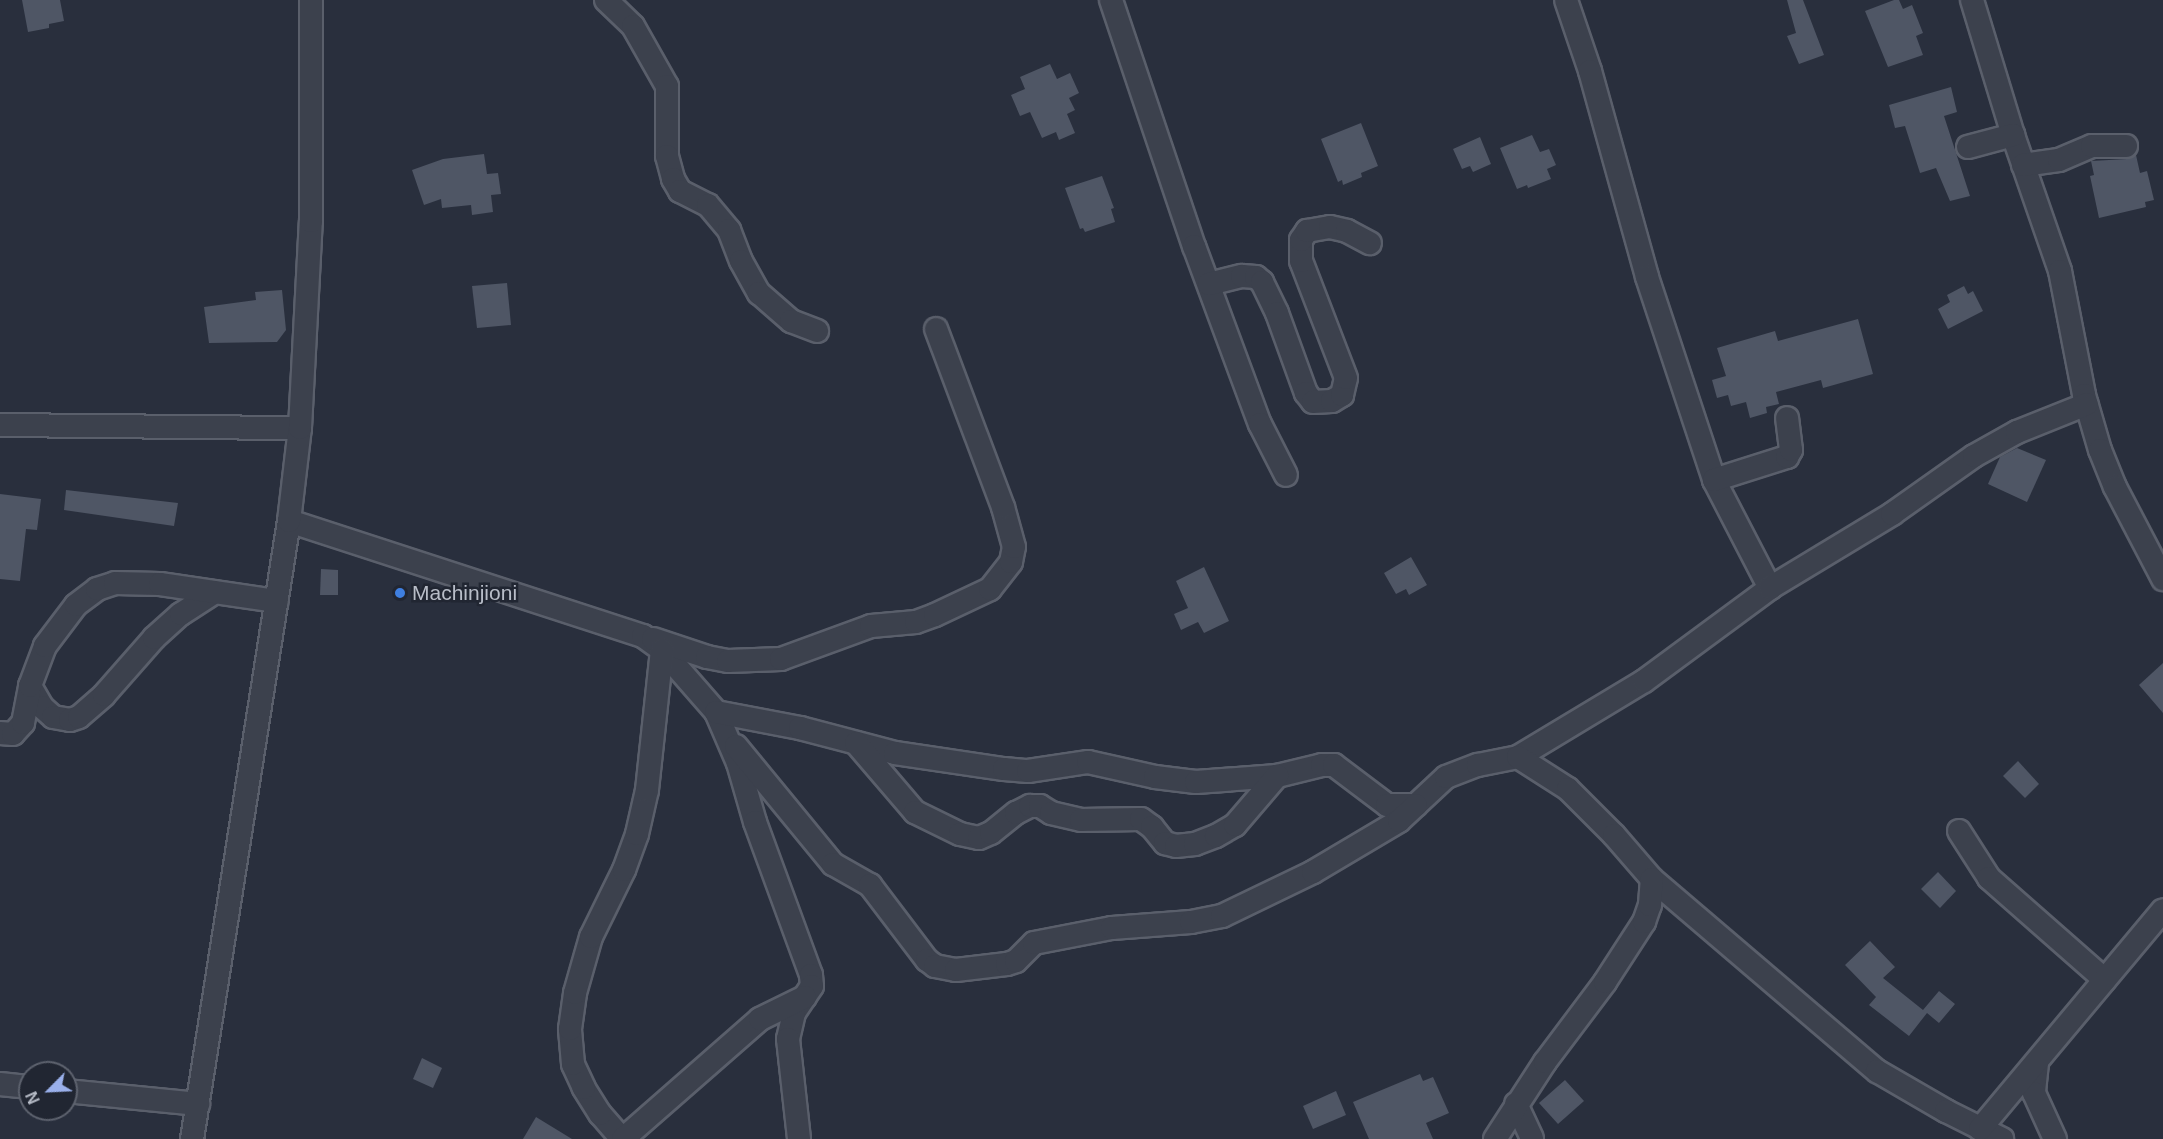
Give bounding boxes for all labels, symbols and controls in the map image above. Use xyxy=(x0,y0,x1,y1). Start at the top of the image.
place label: Machinjioni xyxy=(412,580,517,606)
marker: Machinjioni xyxy=(393,586,407,600)
north arrow xyxy=(18,1061,78,1121)
text: N xyxy=(23,1089,43,1106)

